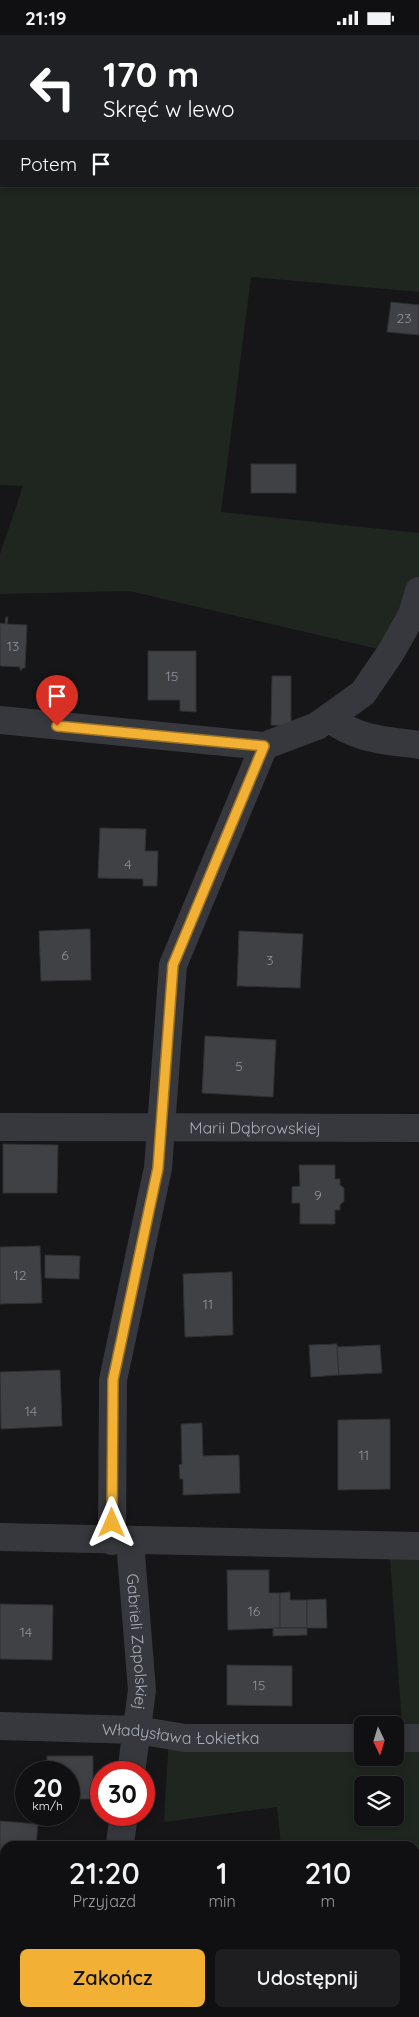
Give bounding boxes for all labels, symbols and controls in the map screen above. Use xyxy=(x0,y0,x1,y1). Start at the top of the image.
text: 21:19 xyxy=(25,6,67,30)
text: 170 m xyxy=(103,52,199,96)
icon: left xyxy=(20,55,85,120)
text: Skręć w lewo xyxy=(103,95,235,123)
icon: arrive xyxy=(87,150,115,178)
text: Potem xyxy=(20,152,77,176)
house number: 23 xyxy=(396,309,412,327)
house number: 13 xyxy=(7,637,19,655)
house number: 15 xyxy=(166,667,178,685)
pin xyxy=(36,675,78,726)
icon: arrive xyxy=(43,682,71,710)
house number: 4 xyxy=(124,855,132,873)
house number: 6 xyxy=(61,946,69,964)
house number: 3 xyxy=(266,951,274,969)
house number: 5 xyxy=(235,1057,243,1075)
street label: Marii Dąbrowskiej xyxy=(189,1117,321,1138)
house number: 9 xyxy=(314,1186,322,1204)
house number: 12 xyxy=(14,1266,27,1284)
house number: 11 xyxy=(203,1295,213,1313)
house number: 14 xyxy=(25,1402,37,1420)
house number: 11 xyxy=(359,1446,369,1464)
position arrow xyxy=(85,1496,137,1548)
street label: Gabrieli Zapolskiej xyxy=(123,1573,152,1711)
house number: 16 xyxy=(248,1602,261,1620)
house number: 14 xyxy=(20,1623,32,1641)
house number: 15 xyxy=(253,1676,265,1694)
north arrow xyxy=(354,1716,404,1766)
map controls xyxy=(354,1716,404,1826)
street label: Władysława Łokietka xyxy=(102,1719,259,1748)
speed limit sign: 30 xyxy=(90,1761,155,1826)
text: 20 xyxy=(33,1772,62,1803)
button: layers xyxy=(354,1776,404,1826)
text: km/h xyxy=(32,1798,63,1813)
text: 21:20 xyxy=(69,1854,140,1892)
text: 1 xyxy=(216,1854,228,1892)
text: 210 xyxy=(305,1854,351,1892)
text: Przyjazd xyxy=(72,1891,136,1911)
text: min xyxy=(208,1891,236,1911)
text: m xyxy=(321,1891,335,1911)
button: Zakończ xyxy=(20,1949,205,2007)
button: Udostępnij xyxy=(215,1949,400,2007)

